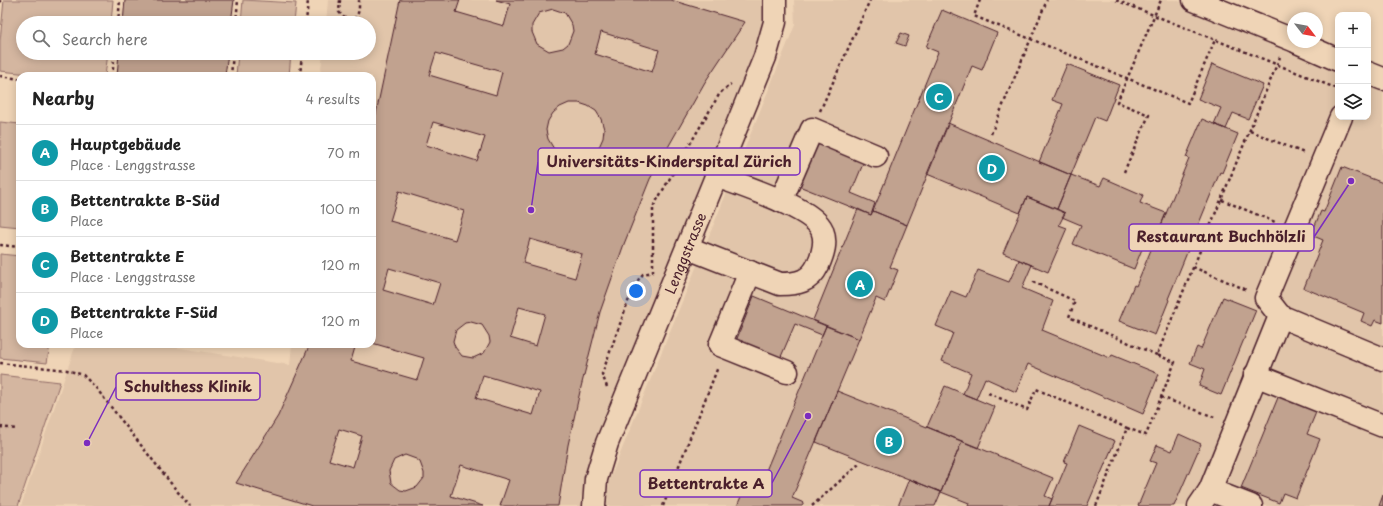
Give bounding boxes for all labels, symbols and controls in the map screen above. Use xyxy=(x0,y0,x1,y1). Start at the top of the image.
north arrow xyxy=(1287,12,1323,48)
map controls xyxy=(1335,12,1371,120)
button: + xyxy=(1335,12,1371,48)
search box xyxy=(16,16,376,60)
icon: search xyxy=(30,27,52,49)
text: Search here xyxy=(62,27,148,50)
button: − xyxy=(1335,48,1371,84)
pin: C xyxy=(926,82,952,112)
button: layers xyxy=(1335,84,1371,120)
text: Nearby xyxy=(32,85,94,111)
text: 4 results xyxy=(306,89,360,108)
text: Hauptgebäude xyxy=(70,132,181,155)
text: A xyxy=(40,143,50,162)
text: 70 m xyxy=(327,143,360,162)
callout: Universitäts-Kinderspital Zürich xyxy=(538,148,800,175)
text: Universitäts-Kinderspital Zürich xyxy=(546,149,792,172)
pin: D xyxy=(979,153,1005,183)
text: Place · Lenggstrasse xyxy=(70,155,195,174)
text: Bettentrakte B-Süd xyxy=(70,188,220,211)
text: B xyxy=(41,199,49,218)
text: 100 m xyxy=(320,199,360,218)
street label: Lenggstrasse xyxy=(659,209,711,297)
text: Place xyxy=(70,211,103,230)
callout: Restaurant Buchhölzli xyxy=(1129,224,1314,251)
text: Restaurant Buchhölzli xyxy=(1136,224,1306,247)
text: Bettentrakte E xyxy=(70,244,184,267)
text: C xyxy=(40,255,50,274)
text: 120 m xyxy=(321,255,360,274)
text: Place · Lenggstrasse xyxy=(70,267,195,286)
pin: A xyxy=(847,269,873,299)
your location xyxy=(626,281,646,301)
text: Bettentrakte F-Süd xyxy=(70,300,218,323)
text: D xyxy=(40,311,50,330)
text: 120 m xyxy=(321,311,360,330)
text: Place xyxy=(70,323,103,342)
callout: Schulthess Klinik xyxy=(116,373,260,400)
text: Schulthess Klinik xyxy=(124,374,252,397)
pin: B xyxy=(876,426,902,456)
callout: Bettentrakte A xyxy=(640,470,772,497)
text: Bettentrakte A xyxy=(648,471,765,494)

